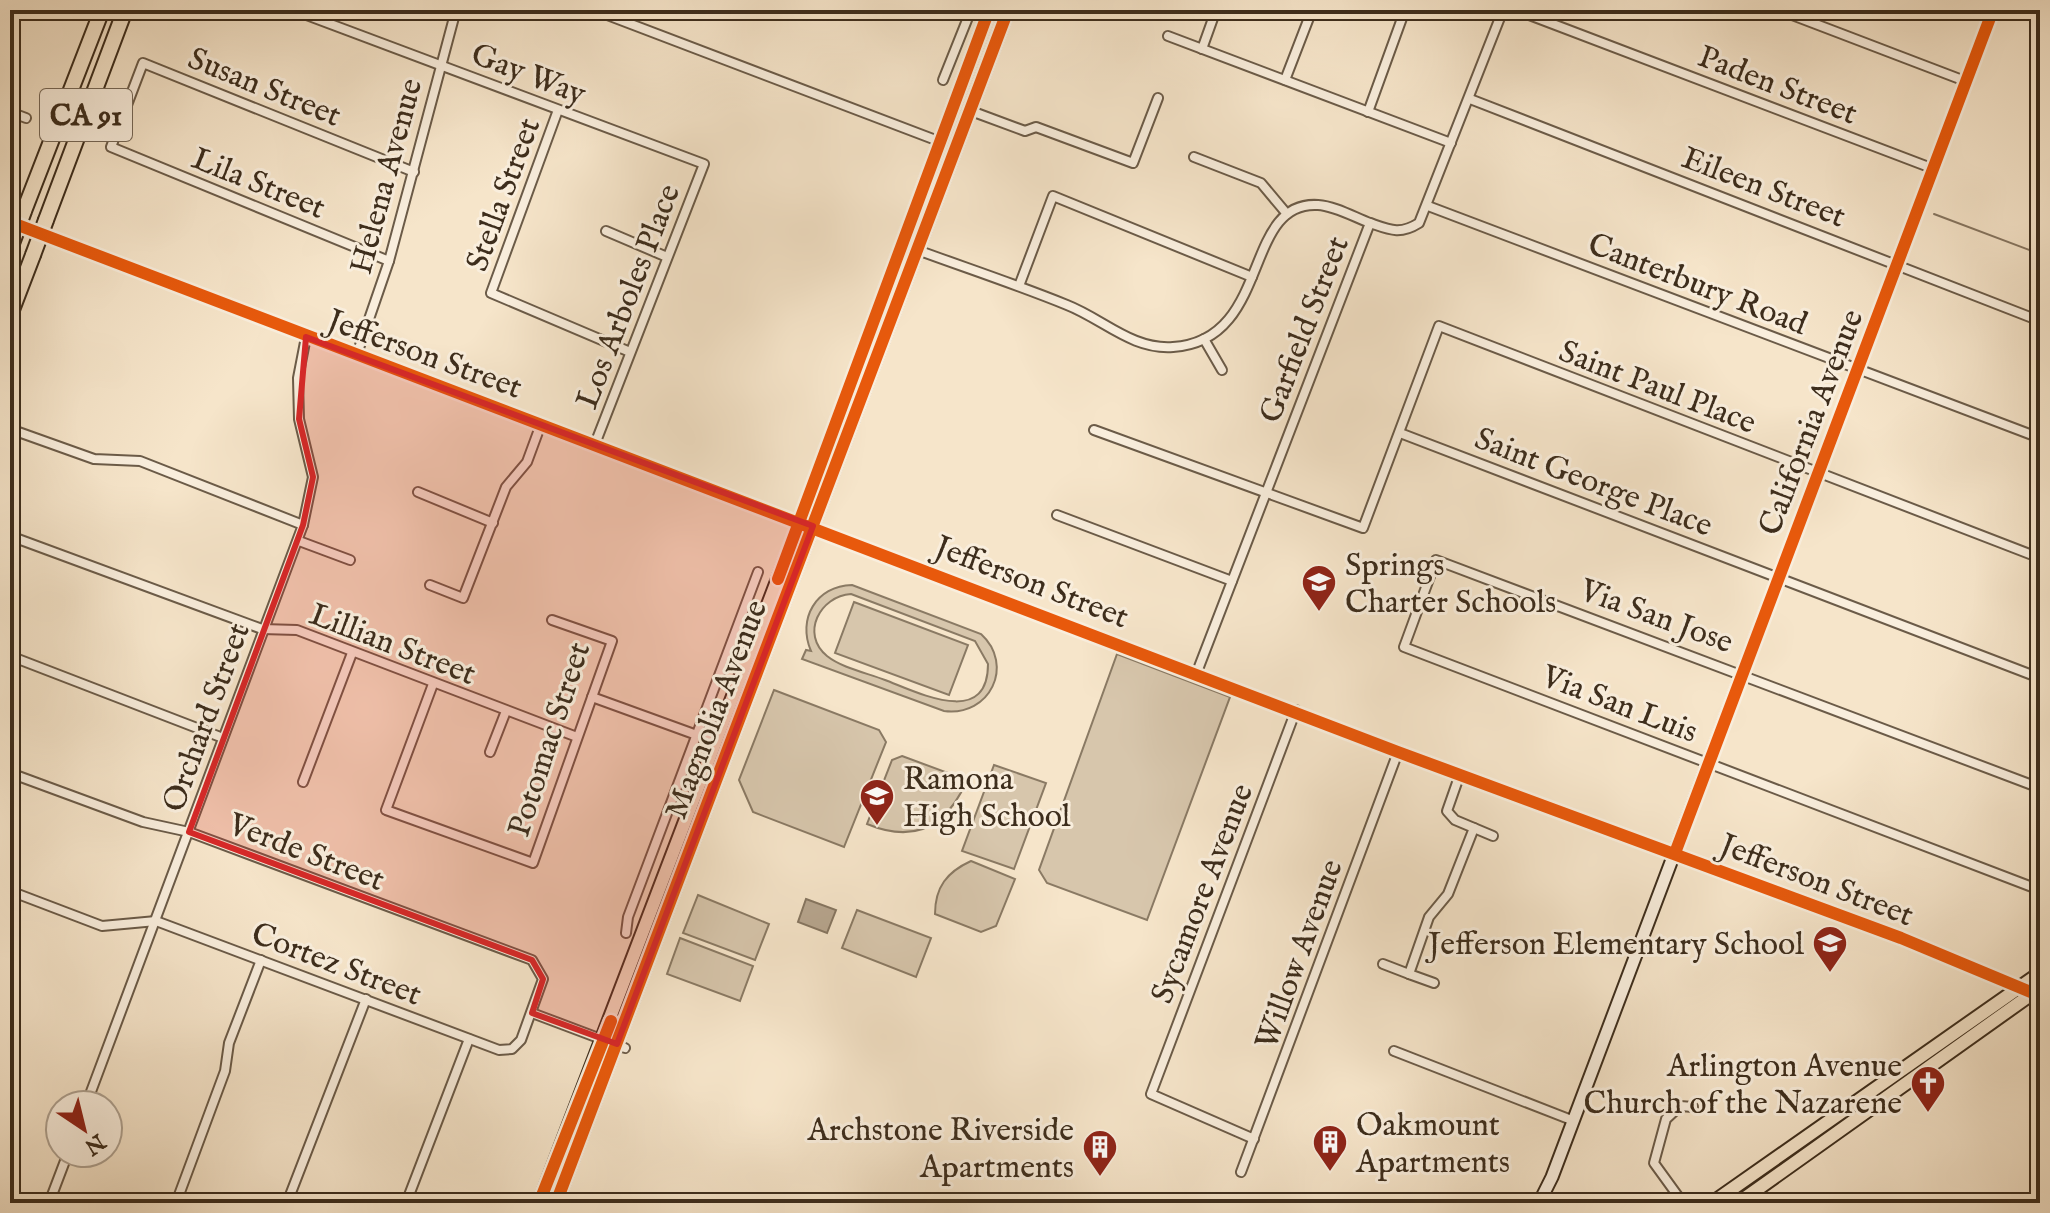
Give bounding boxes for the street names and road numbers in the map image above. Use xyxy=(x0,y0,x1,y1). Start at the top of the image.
street label: Gay Way xyxy=(465,35,591,116)
street label: Paden Street xyxy=(1692,37,1863,135)
street label: Susan Street xyxy=(181,39,347,138)
street label: Helena Avenue xyxy=(342,74,433,279)
road number: CA 91 xyxy=(40,89,132,141)
street label: Stella Street xyxy=(458,113,551,277)
street label: Eileen Street xyxy=(1675,138,1851,238)
street label: Lila Street xyxy=(185,139,331,230)
street label: Los Arboles Place xyxy=(568,179,691,415)
street label: Canterbury Road xyxy=(1582,225,1813,346)
street label: Garfield Street xyxy=(1251,231,1360,429)
street label: Jefferson Street xyxy=(318,300,527,410)
street label: California Avenue xyxy=(1750,304,1874,542)
street label: Saint Paul Place xyxy=(1553,332,1761,445)
street label: Saint George Place xyxy=(1468,419,1718,548)
street label: Jefferson Street xyxy=(926,527,1134,639)
street label: Via San Jose xyxy=(1573,570,1738,664)
street label: Lillian Street xyxy=(303,595,481,696)
street label: Magnolia Avenue xyxy=(657,595,778,825)
street label: Orchard Street xyxy=(154,618,261,818)
street label: Potomac Street xyxy=(500,637,601,842)
street label: Via San Luis xyxy=(1534,657,1703,754)
street label: Sycamore Avenue xyxy=(1143,778,1264,1009)
street label: Verde Street xyxy=(221,804,390,902)
street label: Jefferson Street xyxy=(1711,825,1919,937)
street label: Willow Avenue xyxy=(1247,854,1354,1055)
street label: Cortez Street xyxy=(245,914,427,1017)

